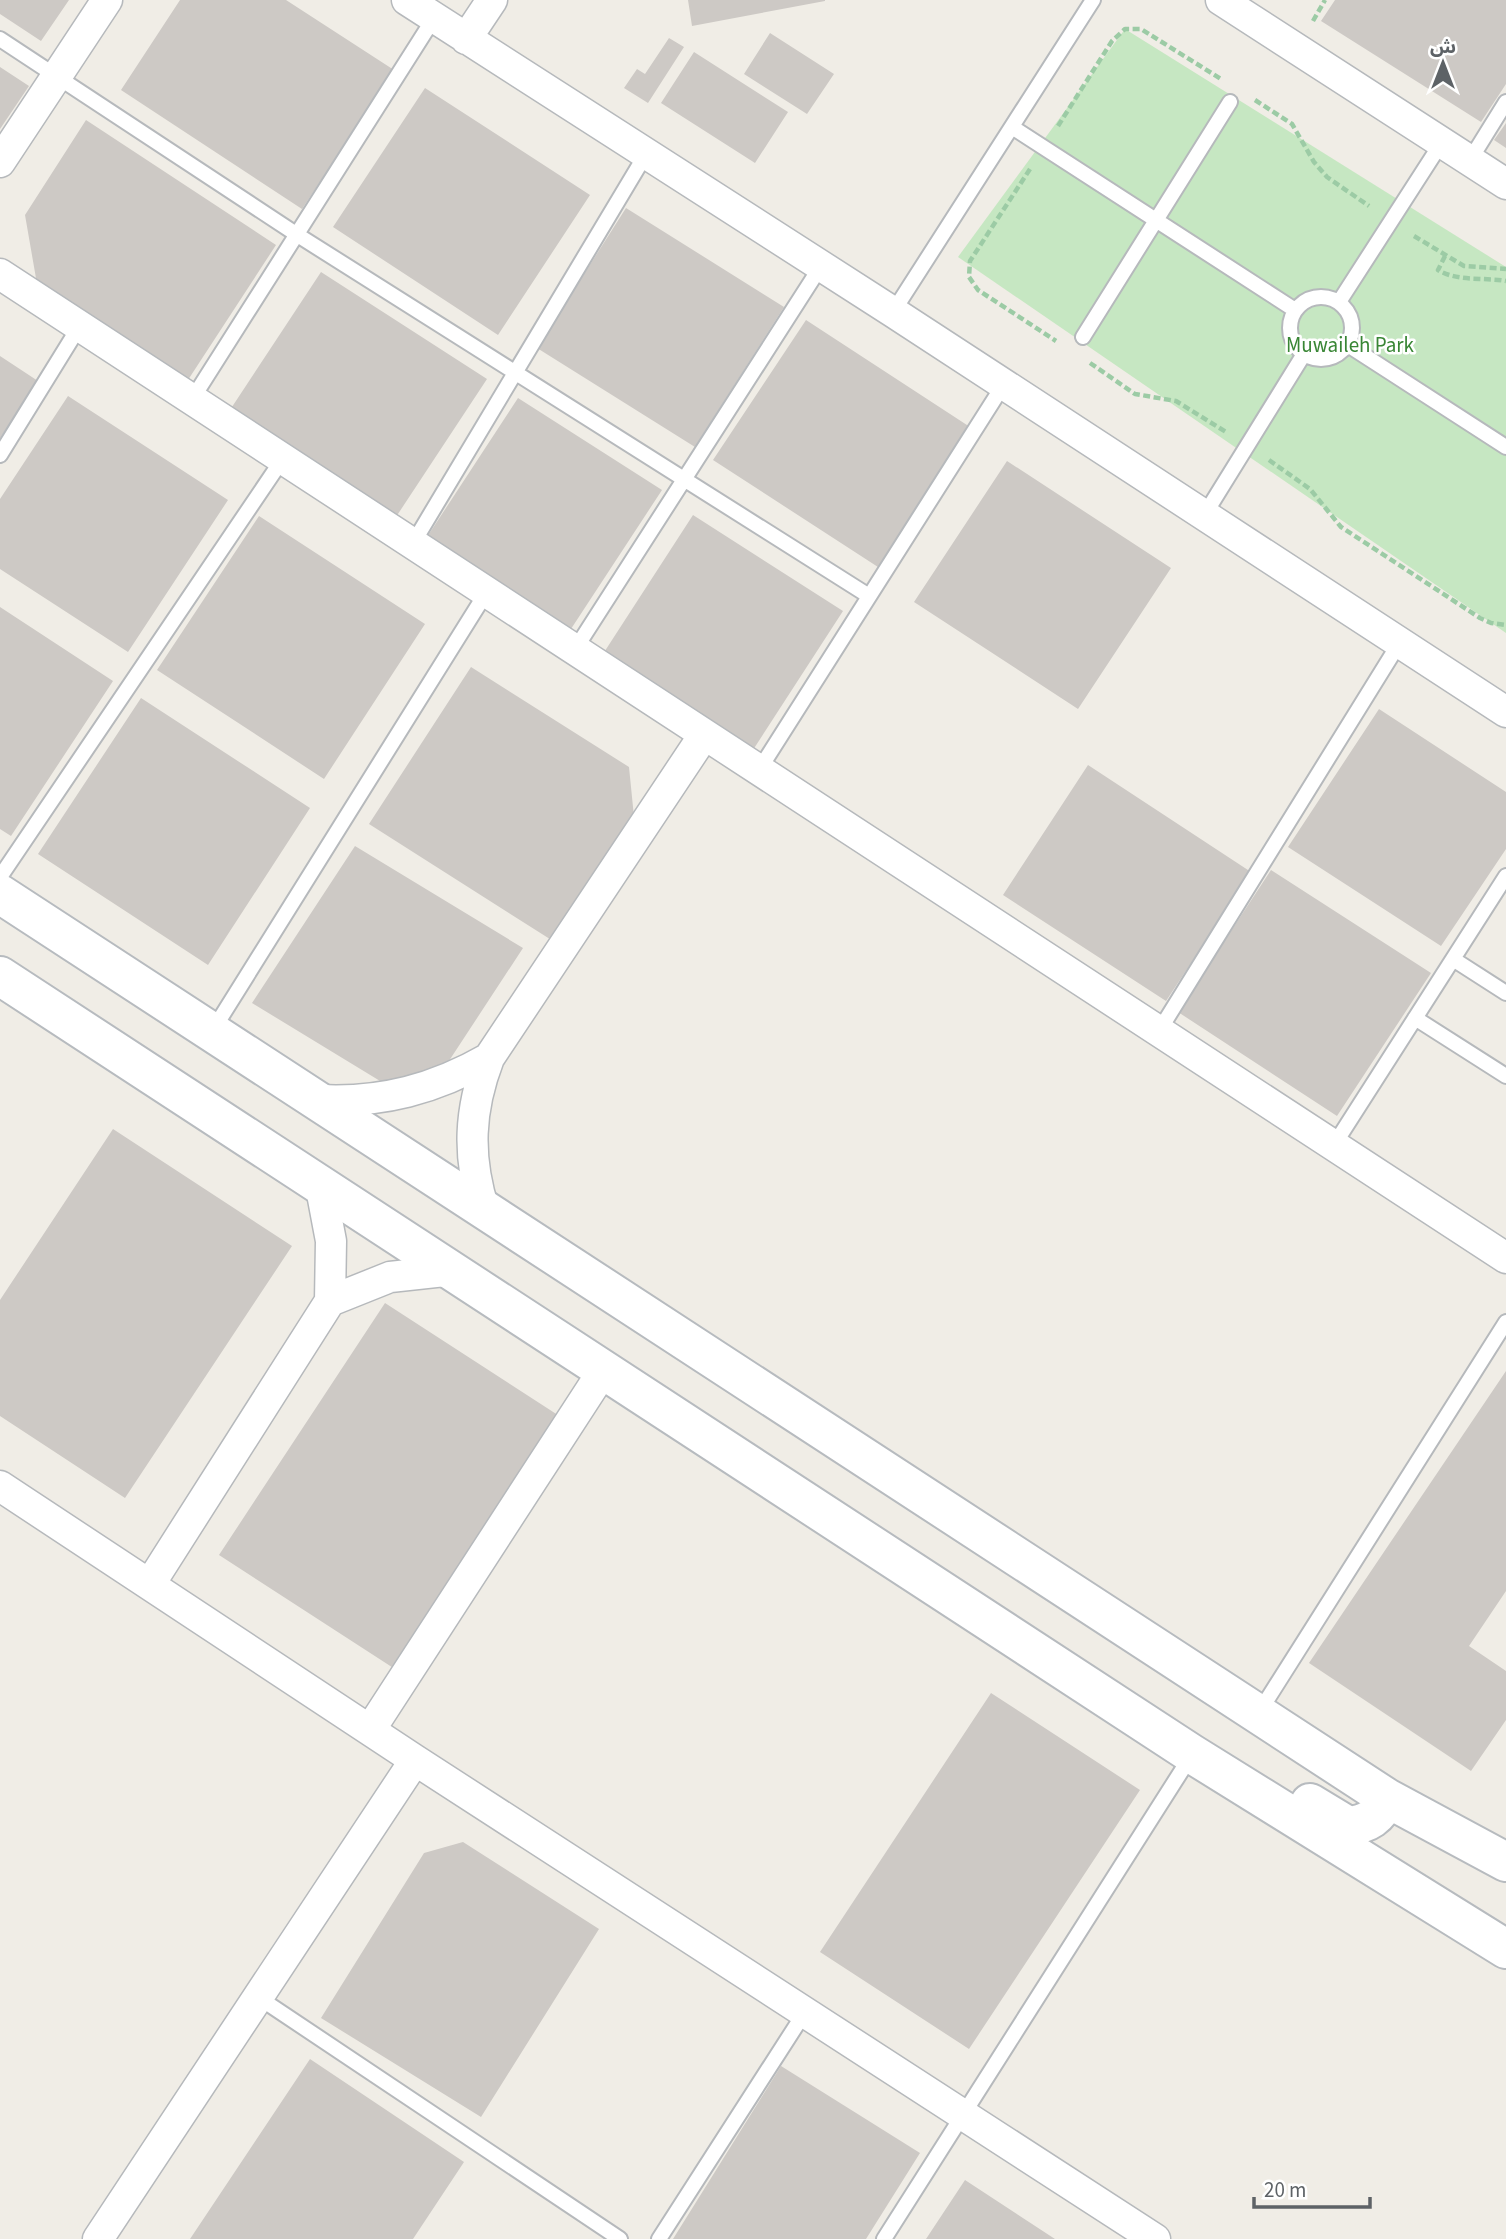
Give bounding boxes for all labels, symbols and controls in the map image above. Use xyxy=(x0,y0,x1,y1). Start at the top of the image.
north arrow xyxy=(1408,28,1478,98)
text: ش xyxy=(1430,34,1456,61)
park label: Muwaileh Park xyxy=(1286,330,1415,360)
scale bar xyxy=(1254,2166,1370,2210)
text: 20 m xyxy=(1264,2175,1306,2205)

